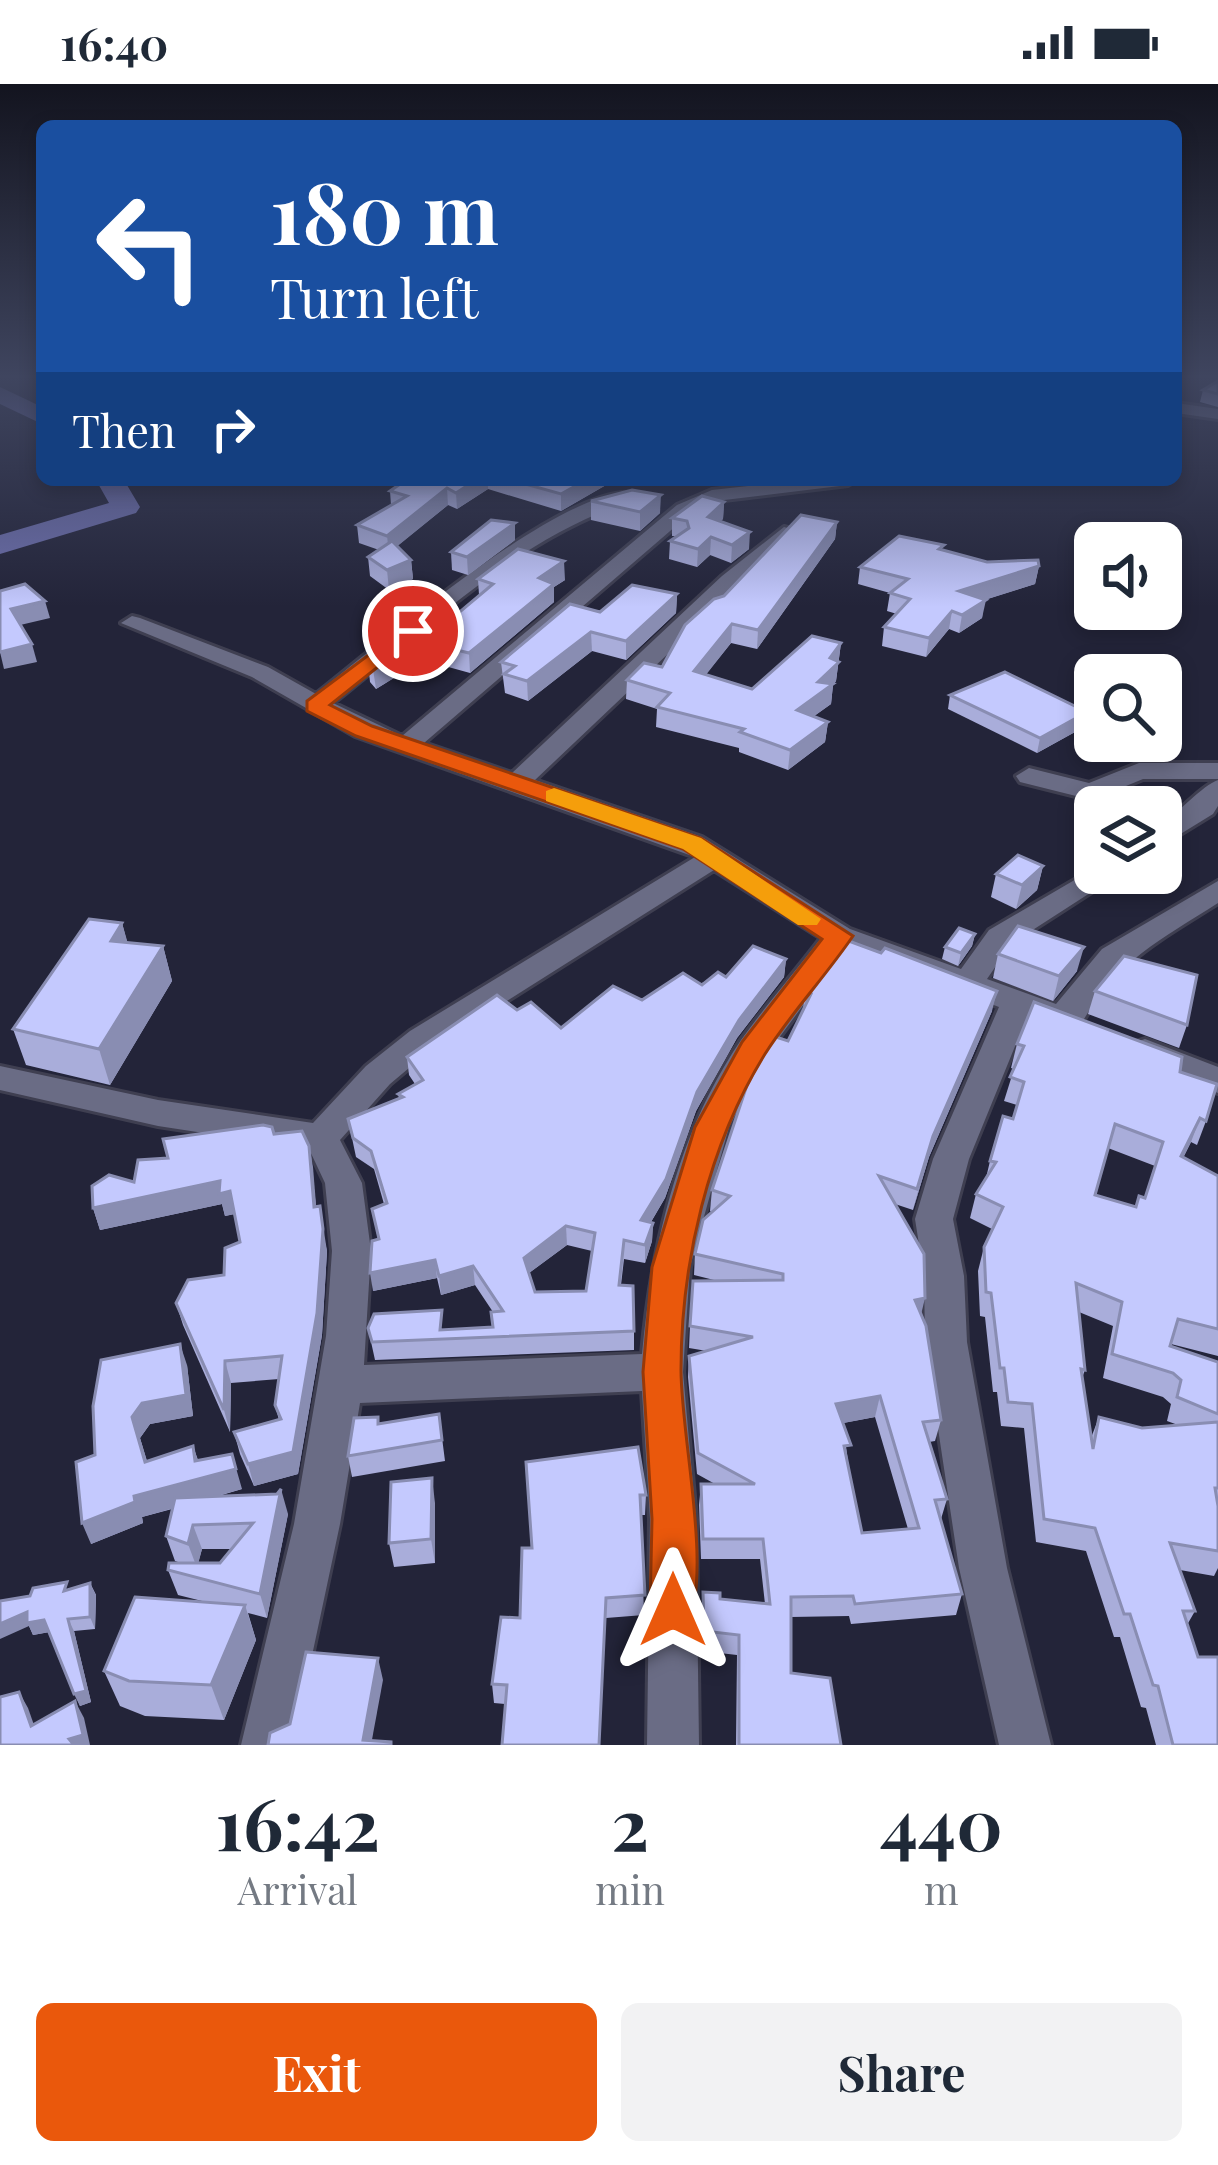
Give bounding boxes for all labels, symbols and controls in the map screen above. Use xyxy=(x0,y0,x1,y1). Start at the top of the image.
text: 16:40 xyxy=(60,12,168,72)
text: 180 m xyxy=(270,154,499,266)
icon: left xyxy=(72,168,228,324)
text: Turn left xyxy=(270,261,479,333)
icon: right xyxy=(200,396,266,462)
text: Then xyxy=(72,399,176,459)
map controls xyxy=(1074,522,1182,894)
button: sound xyxy=(1074,522,1182,630)
pin xyxy=(362,580,464,682)
icon: arrive xyxy=(380,598,446,664)
button: search xyxy=(1074,654,1182,762)
button: layers xyxy=(1074,786,1182,894)
position arrow xyxy=(610,1547,736,1673)
text: 16:42 xyxy=(215,1773,380,1869)
text: 2 xyxy=(611,1773,649,1869)
text: 440 xyxy=(880,1773,1003,1869)
text: Arrival xyxy=(238,1863,358,1915)
text: min xyxy=(595,1863,665,1915)
text: m xyxy=(924,1863,959,1915)
button: Exit xyxy=(36,2003,597,2141)
button: Share xyxy=(621,2003,1182,2141)

